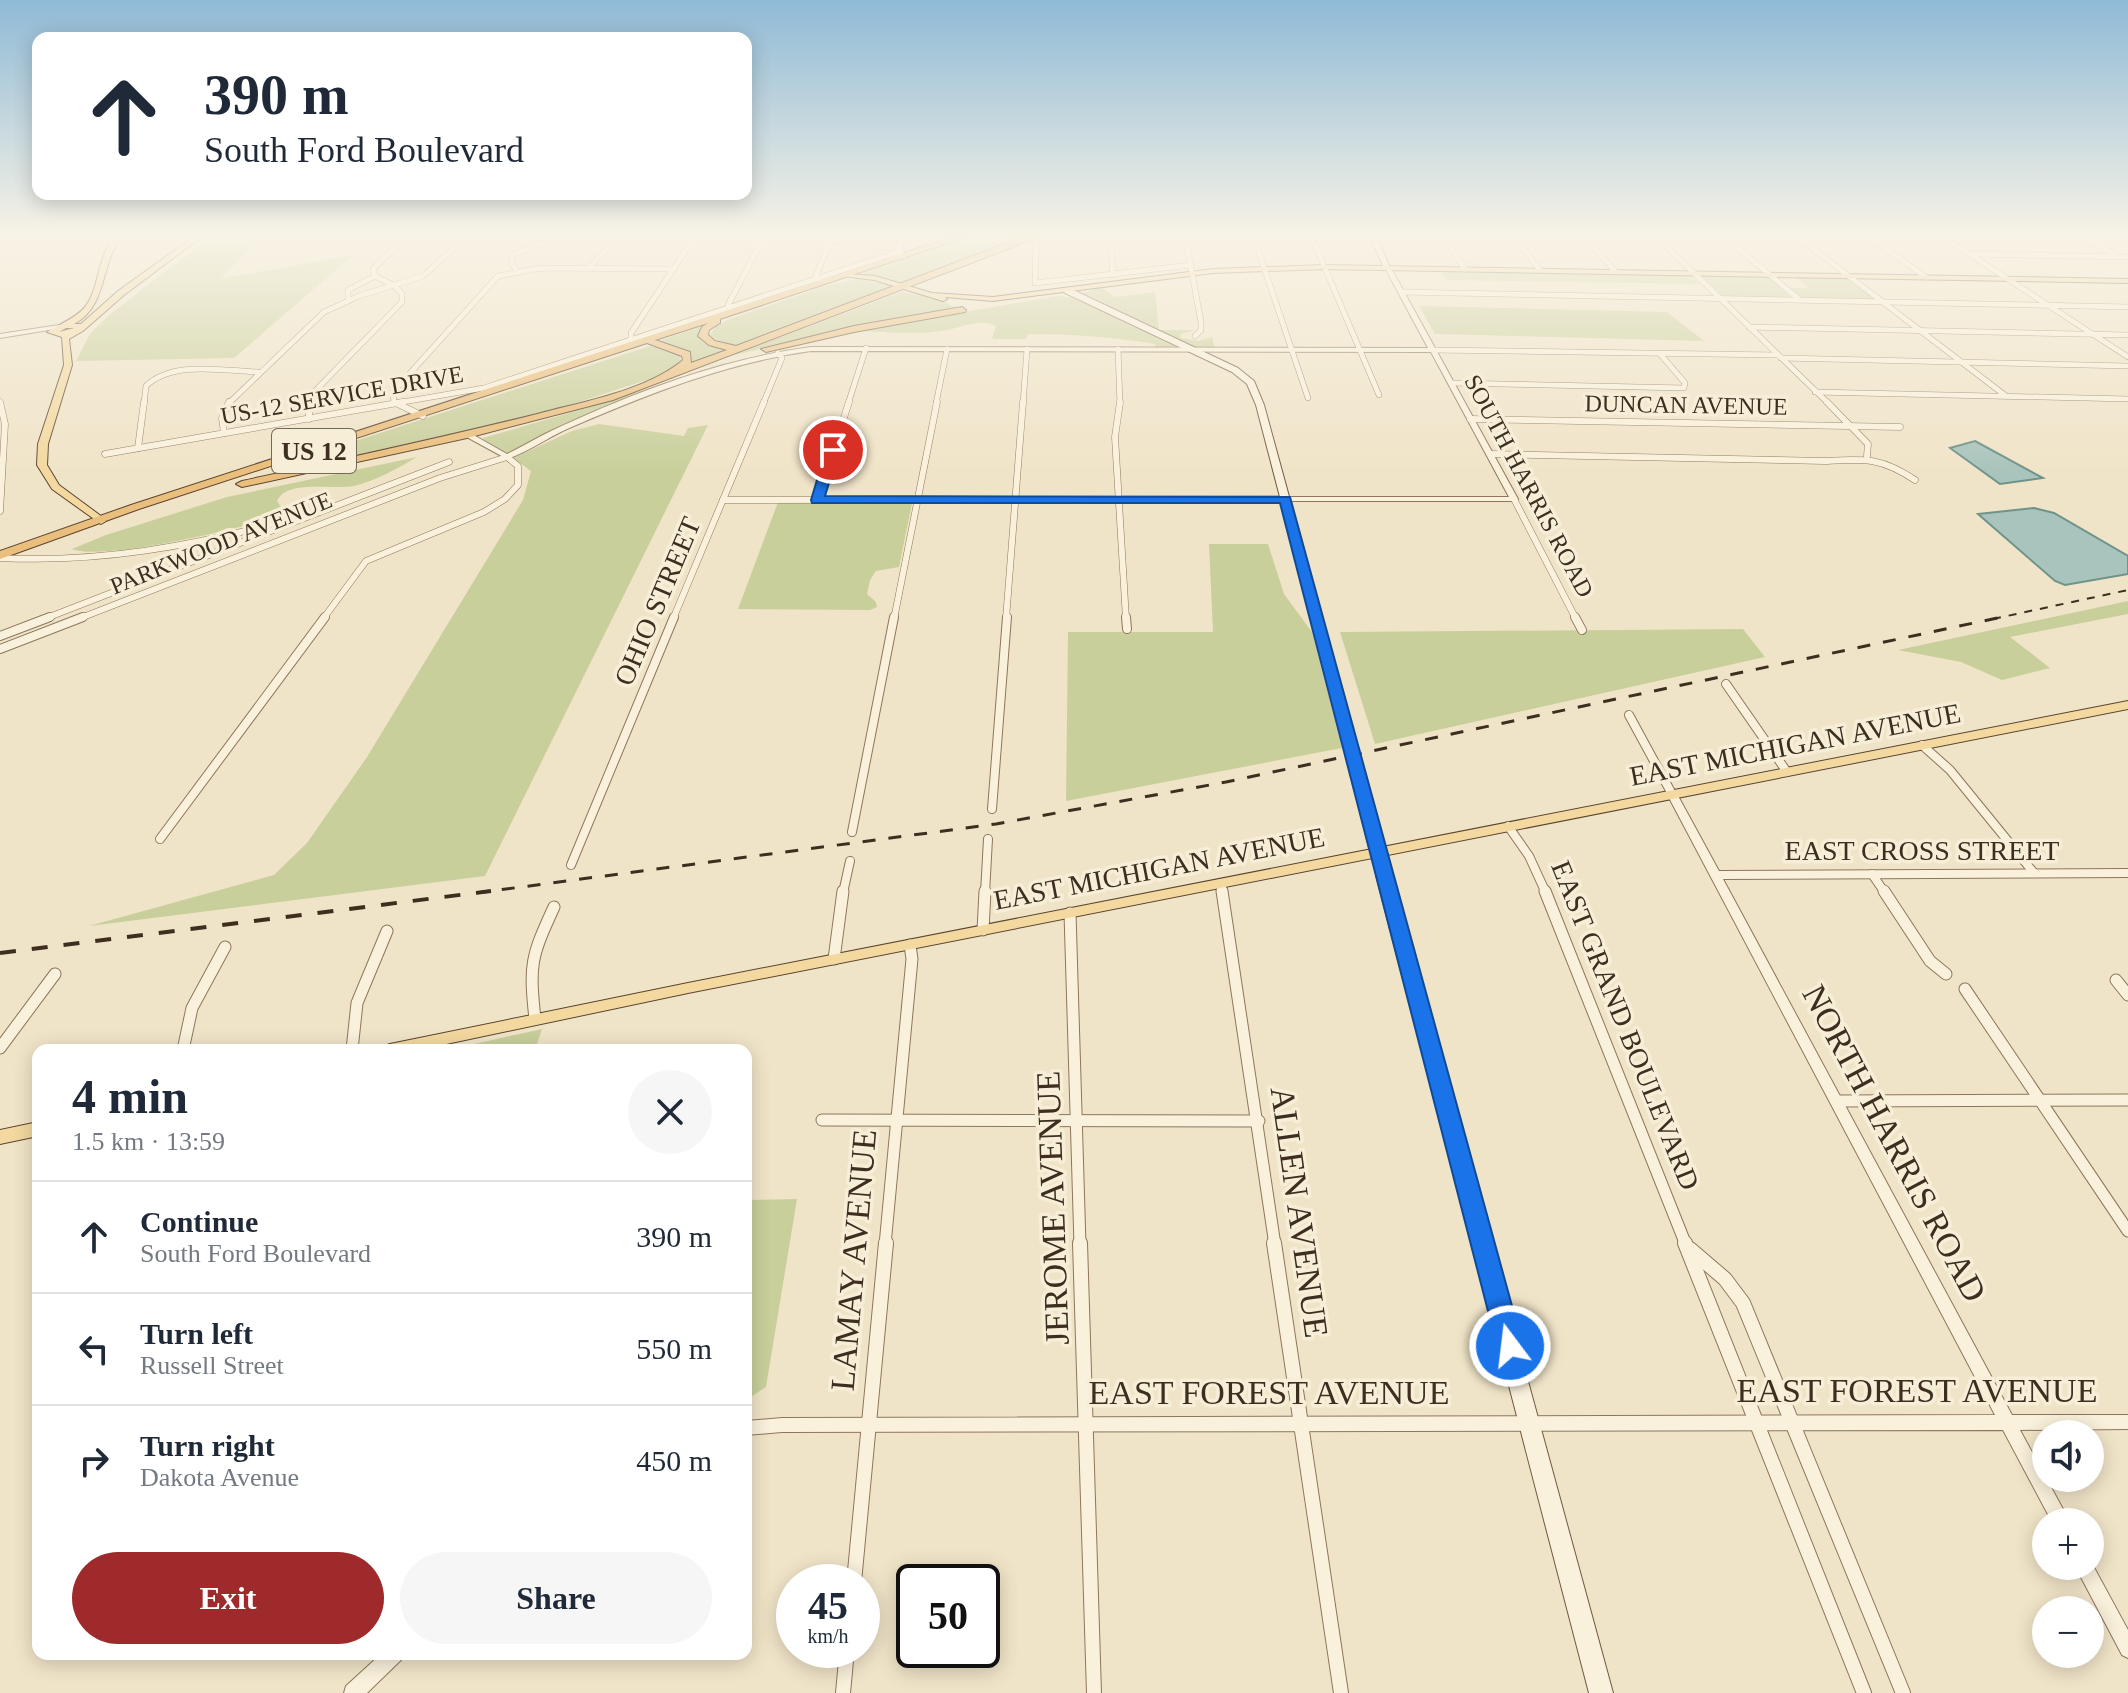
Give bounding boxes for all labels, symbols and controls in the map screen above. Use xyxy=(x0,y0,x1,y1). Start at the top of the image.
icon: ahead xyxy=(72,64,176,168)
text: 390 m xyxy=(204,64,349,126)
text: South Ford Boulevard xyxy=(204,130,524,170)
street label: US-12 SERVICE DRIVE xyxy=(219,361,465,429)
street label: SOUTH HARRIS ROAD xyxy=(1459,370,1599,602)
street label: DUNCAN AVENUE xyxy=(1584,390,1788,420)
pin xyxy=(799,416,867,484)
icon: arrive xyxy=(811,428,855,472)
road number: US 12 xyxy=(272,429,356,473)
street label: PARKWOOD AVENUE xyxy=(106,487,336,599)
street label: OHIO STREET xyxy=(608,512,707,690)
street label: EAST MICHIGAN AVENUE xyxy=(1627,697,1963,792)
street label: EAST MICHIGAN AVENUE xyxy=(991,821,1327,916)
street label: EAST CROSS STREET xyxy=(1785,835,2059,866)
street label: EAST GRAND BOULEVARD xyxy=(1545,856,1706,1194)
street label: NORTH HARRIS ROAD xyxy=(1795,979,1994,1308)
text: 4 min xyxy=(72,1070,188,1123)
button: close xyxy=(628,1070,712,1154)
street label: JEROME AVENUE xyxy=(1029,1070,1076,1346)
street label: ALLEN AVENUE xyxy=(1264,1084,1335,1340)
text: 1.5 km · 13:59 xyxy=(72,1127,225,1156)
street label: LAMAY AVENUE xyxy=(824,1128,883,1392)
text: Continue xyxy=(140,1205,258,1238)
icon: ahead xyxy=(72,1215,116,1259)
text: 390 m xyxy=(636,1220,712,1253)
text: South Ford Boulevard xyxy=(140,1239,371,1268)
position arrow xyxy=(1468,1304,1552,1388)
text: Turn left xyxy=(140,1317,253,1350)
icon: left xyxy=(72,1327,116,1371)
text: 550 m xyxy=(636,1332,712,1365)
text: Russell Street xyxy=(140,1351,284,1380)
street label: EAST FOREST AVENUE xyxy=(1737,1372,2097,1409)
street label: EAST FOREST AVENUE xyxy=(1089,1374,1449,1411)
map controls xyxy=(2032,1420,2104,1668)
button: sound xyxy=(2032,1420,2104,1492)
text: Turn right xyxy=(140,1429,275,1462)
icon: right xyxy=(72,1439,116,1483)
text: 450 m xyxy=(636,1444,712,1477)
text: Dakota Avenue xyxy=(140,1463,299,1492)
button: + xyxy=(2032,1508,2104,1580)
button: Exit xyxy=(72,1552,384,1644)
button: Share xyxy=(400,1552,712,1644)
speed limit sign: 50 xyxy=(896,1564,1000,1668)
text: 45 xyxy=(808,1583,848,1628)
button: − xyxy=(2032,1596,2104,1668)
text: km/h xyxy=(807,1625,849,1647)

